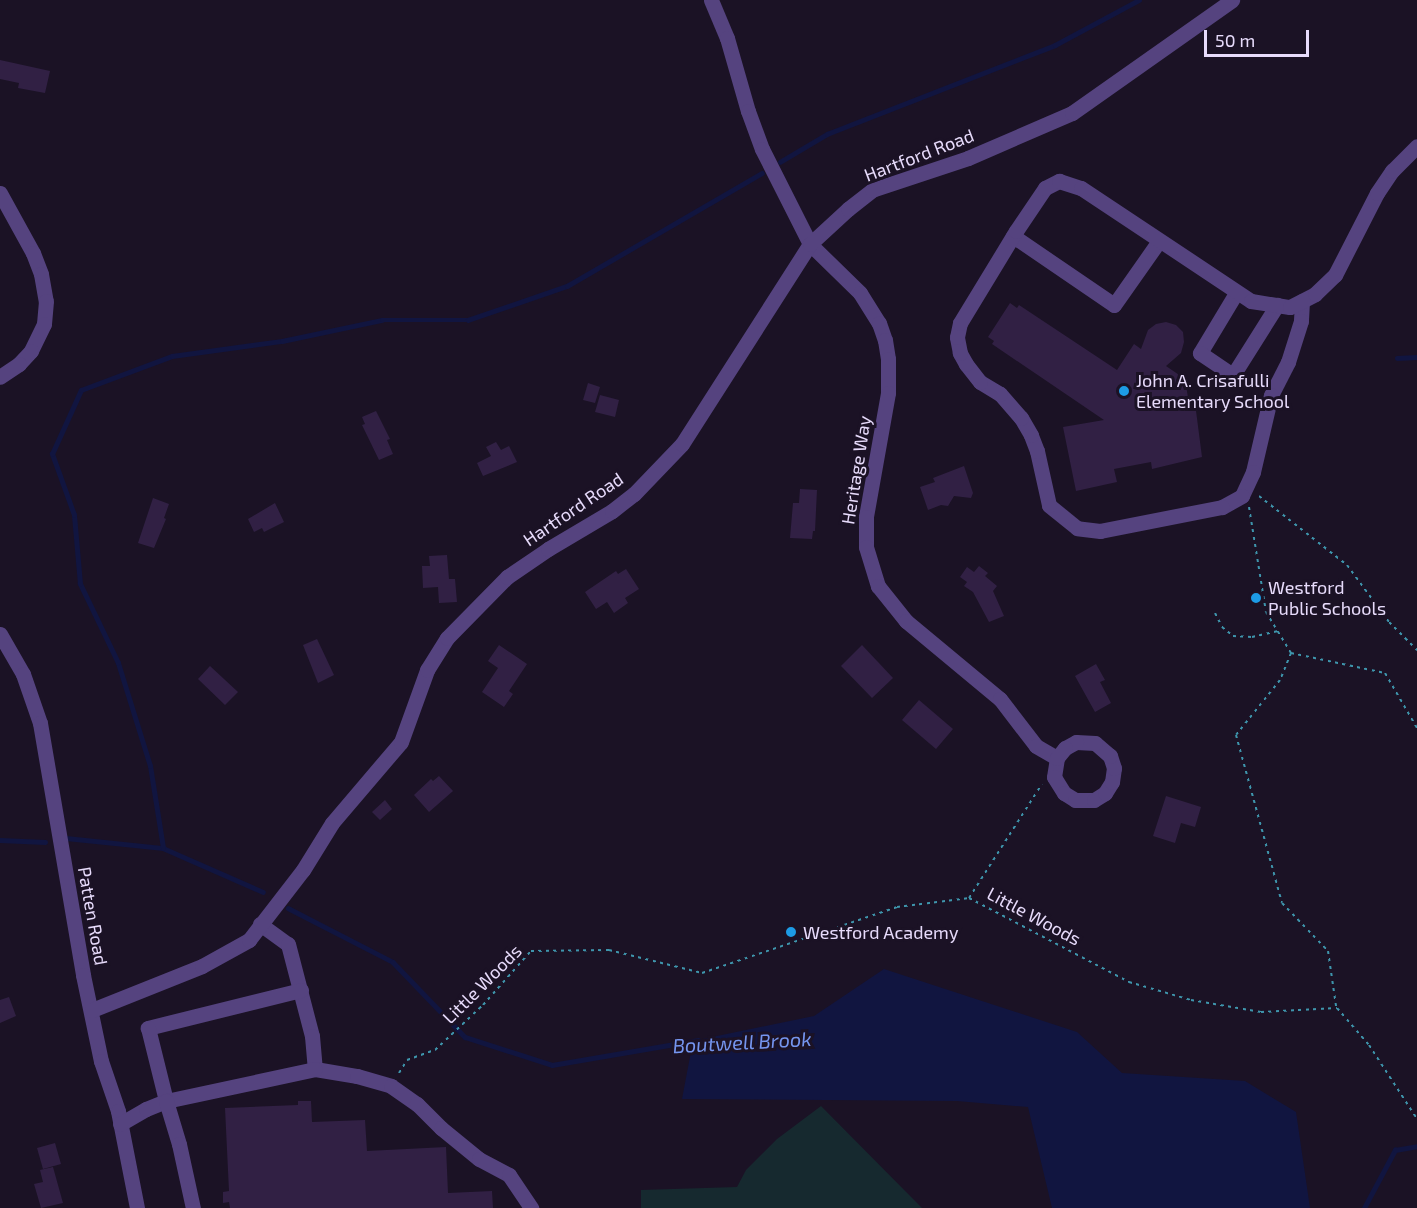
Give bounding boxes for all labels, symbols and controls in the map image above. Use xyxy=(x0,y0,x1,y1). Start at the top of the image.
scale bar xyxy=(1207,18,1312,56)
text: 50 m xyxy=(1215,29,1255,51)
street label: Hartford Road xyxy=(861,124,977,186)
place label: John A. Crisafulli Elementary School xyxy=(1136,370,1290,412)
marker: John A. Crisafulli Elementary School xyxy=(1117,384,1131,398)
street label: Heritage Way xyxy=(837,414,875,526)
street label: Hartford Road xyxy=(519,468,627,550)
place label: Westford Public Schools xyxy=(1268,577,1386,620)
marker: Westford Public Schools xyxy=(1249,591,1263,605)
street label: Patten Road xyxy=(74,865,112,967)
street label: Little Woods xyxy=(983,882,1085,950)
place label: Westford Academy xyxy=(803,921,959,943)
marker: Westford Academy xyxy=(784,925,798,939)
street label: Little Woods xyxy=(438,940,526,1028)
water label: Boutwell Brook xyxy=(672,1026,812,1058)

